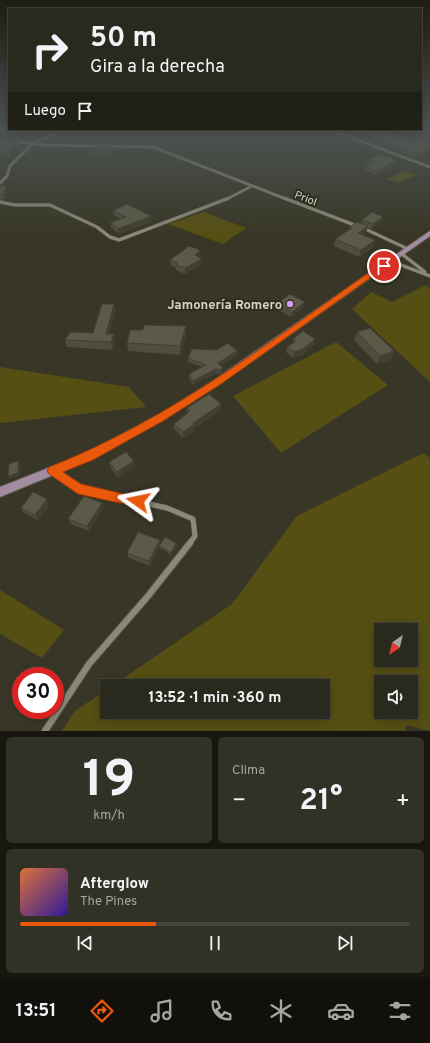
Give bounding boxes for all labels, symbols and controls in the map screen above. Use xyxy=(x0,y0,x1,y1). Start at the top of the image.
text: 50 m xyxy=(90,21,157,57)
icon: right xyxy=(24,24,76,76)
text: Gira a la derecha xyxy=(90,56,225,79)
icon: arrive xyxy=(74,100,96,122)
text: Luego xyxy=(24,102,66,121)
street label: Priol xyxy=(292,188,319,210)
pin xyxy=(367,249,401,283)
icon: arrive xyxy=(373,255,395,277)
place label: Jamonería Romero xyxy=(167,298,282,314)
marker: Jamonería Romero xyxy=(285,299,295,309)
position arrow xyxy=(117,480,159,522)
north arrow xyxy=(374,623,418,667)
map controls xyxy=(374,623,418,719)
speed limit sign: 30 xyxy=(12,667,64,719)
button: sound xyxy=(374,675,418,719)
text: 13:52 · 1 min · 360 m xyxy=(149,689,281,708)
text: 19 xyxy=(83,749,135,815)
text: Clima xyxy=(232,763,265,779)
text: 21° xyxy=(300,783,342,820)
text: − xyxy=(232,788,246,815)
text: + xyxy=(396,788,410,815)
text: km/h xyxy=(93,808,125,824)
text: Afterglow xyxy=(80,875,149,894)
text: The Pines xyxy=(80,894,137,910)
icon: previous xyxy=(74,932,96,954)
icon: pause xyxy=(204,932,226,954)
icon: next xyxy=(334,932,356,954)
icon: directions xyxy=(88,997,116,1025)
icon: music xyxy=(148,997,176,1025)
icon: phone xyxy=(207,997,235,1025)
icon: climate xyxy=(267,997,295,1025)
icon: car xyxy=(327,997,355,1025)
icon: filters xyxy=(386,997,414,1025)
text: 13:51 xyxy=(16,1000,56,1023)

